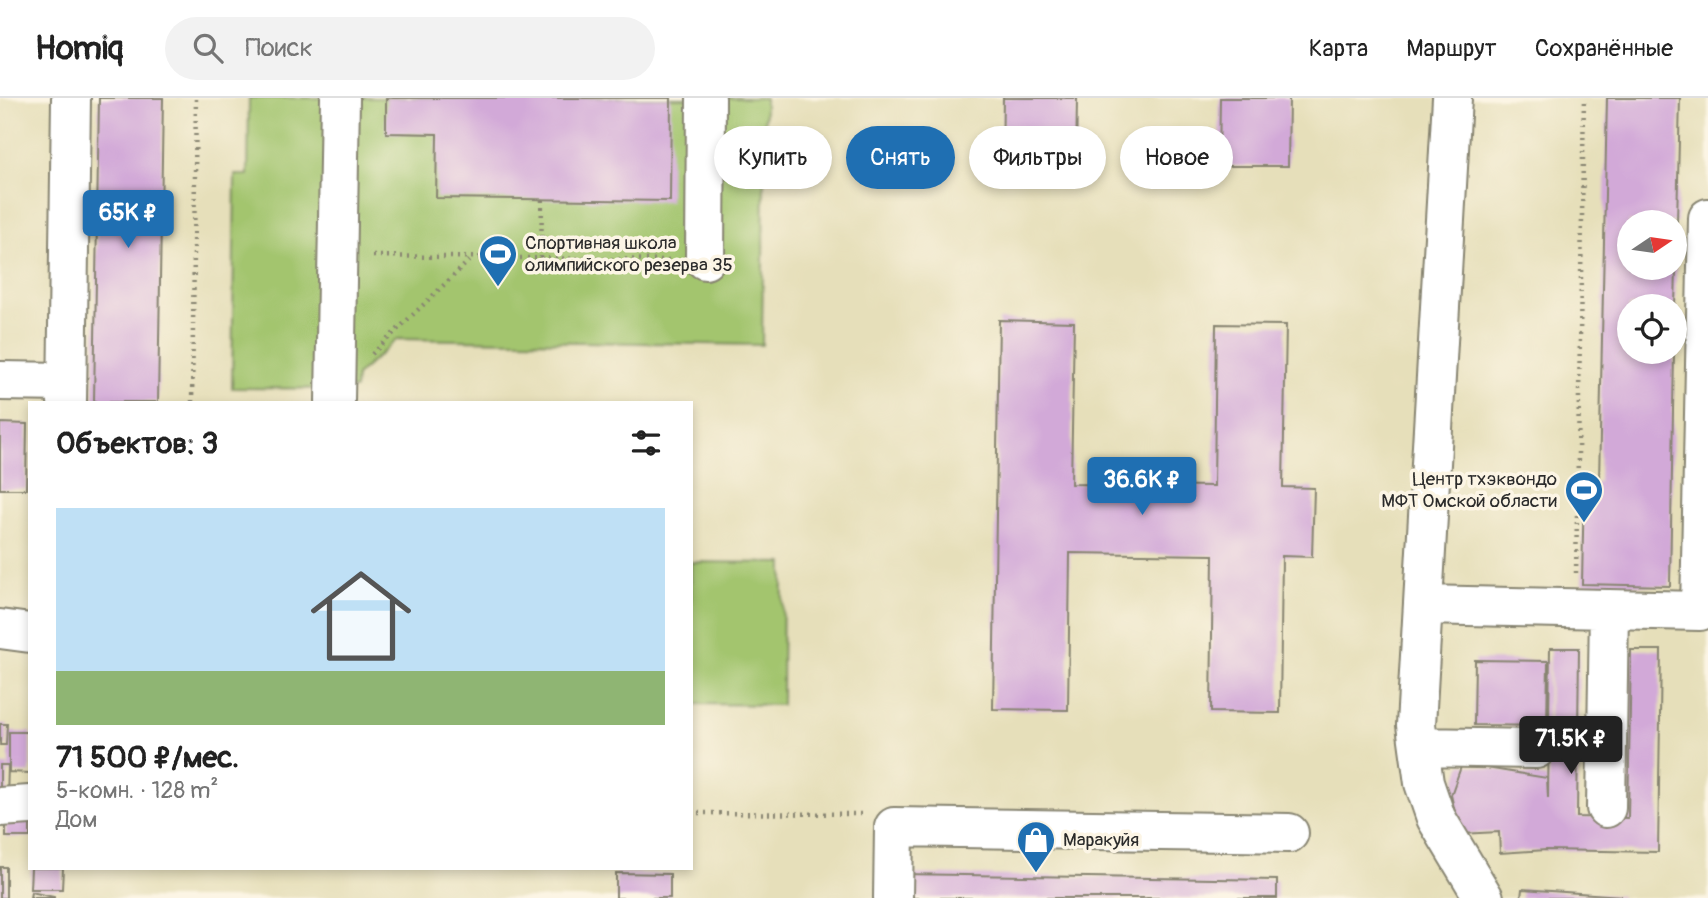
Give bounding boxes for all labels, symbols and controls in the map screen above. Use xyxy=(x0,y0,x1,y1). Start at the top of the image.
search box xyxy=(165,17,655,80)
text: Homiq xyxy=(35,28,123,69)
icon: search xyxy=(189,29,227,67)
text: Поиск xyxy=(245,32,313,64)
text: Карта xyxy=(1309,34,1368,63)
text: Маршрут xyxy=(1406,34,1497,63)
text: Сохранённые xyxy=(1535,34,1673,63)
chip: Купить xyxy=(714,126,832,189)
chip: Снять xyxy=(846,126,955,189)
chip: Фильтры xyxy=(969,126,1106,189)
chip: Новое xyxy=(1120,126,1233,189)
pin: 65K ₽ xyxy=(79,190,177,250)
text: 65K ₽ xyxy=(99,198,157,227)
north arrow xyxy=(1617,210,1687,280)
map controls xyxy=(1617,210,1687,364)
place label: Спортивная школа олимпийского резерва 35 xyxy=(525,231,733,277)
sports icon: Спортивная школа олимпийского резерва 35 xyxy=(477,233,519,288)
button: locate xyxy=(1617,294,1687,364)
icon: filters xyxy=(627,424,665,462)
text: Объектов: 3 xyxy=(56,425,218,462)
pin: 36.6K ₽ xyxy=(1077,458,1207,517)
text: 36.6K ₽ xyxy=(1103,465,1181,494)
place label: Центр тхэквондо МФТ Омской области xyxy=(1381,467,1558,513)
sports icon: Центр тхэквондо МФТ Омской области xyxy=(1563,469,1605,524)
icon: home xyxy=(298,553,424,679)
pin: 71.5K ₽ xyxy=(1506,716,1636,776)
text: 71.5K ₽ xyxy=(1535,724,1607,753)
text: 71 500 ₽/мес. xyxy=(56,739,239,776)
text: 5-комн. · 128 m² xyxy=(56,776,218,805)
text: Дом xyxy=(56,805,97,834)
shop icon: Маракуйя xyxy=(1015,819,1057,874)
place label: Маракуйя xyxy=(1063,828,1139,852)

